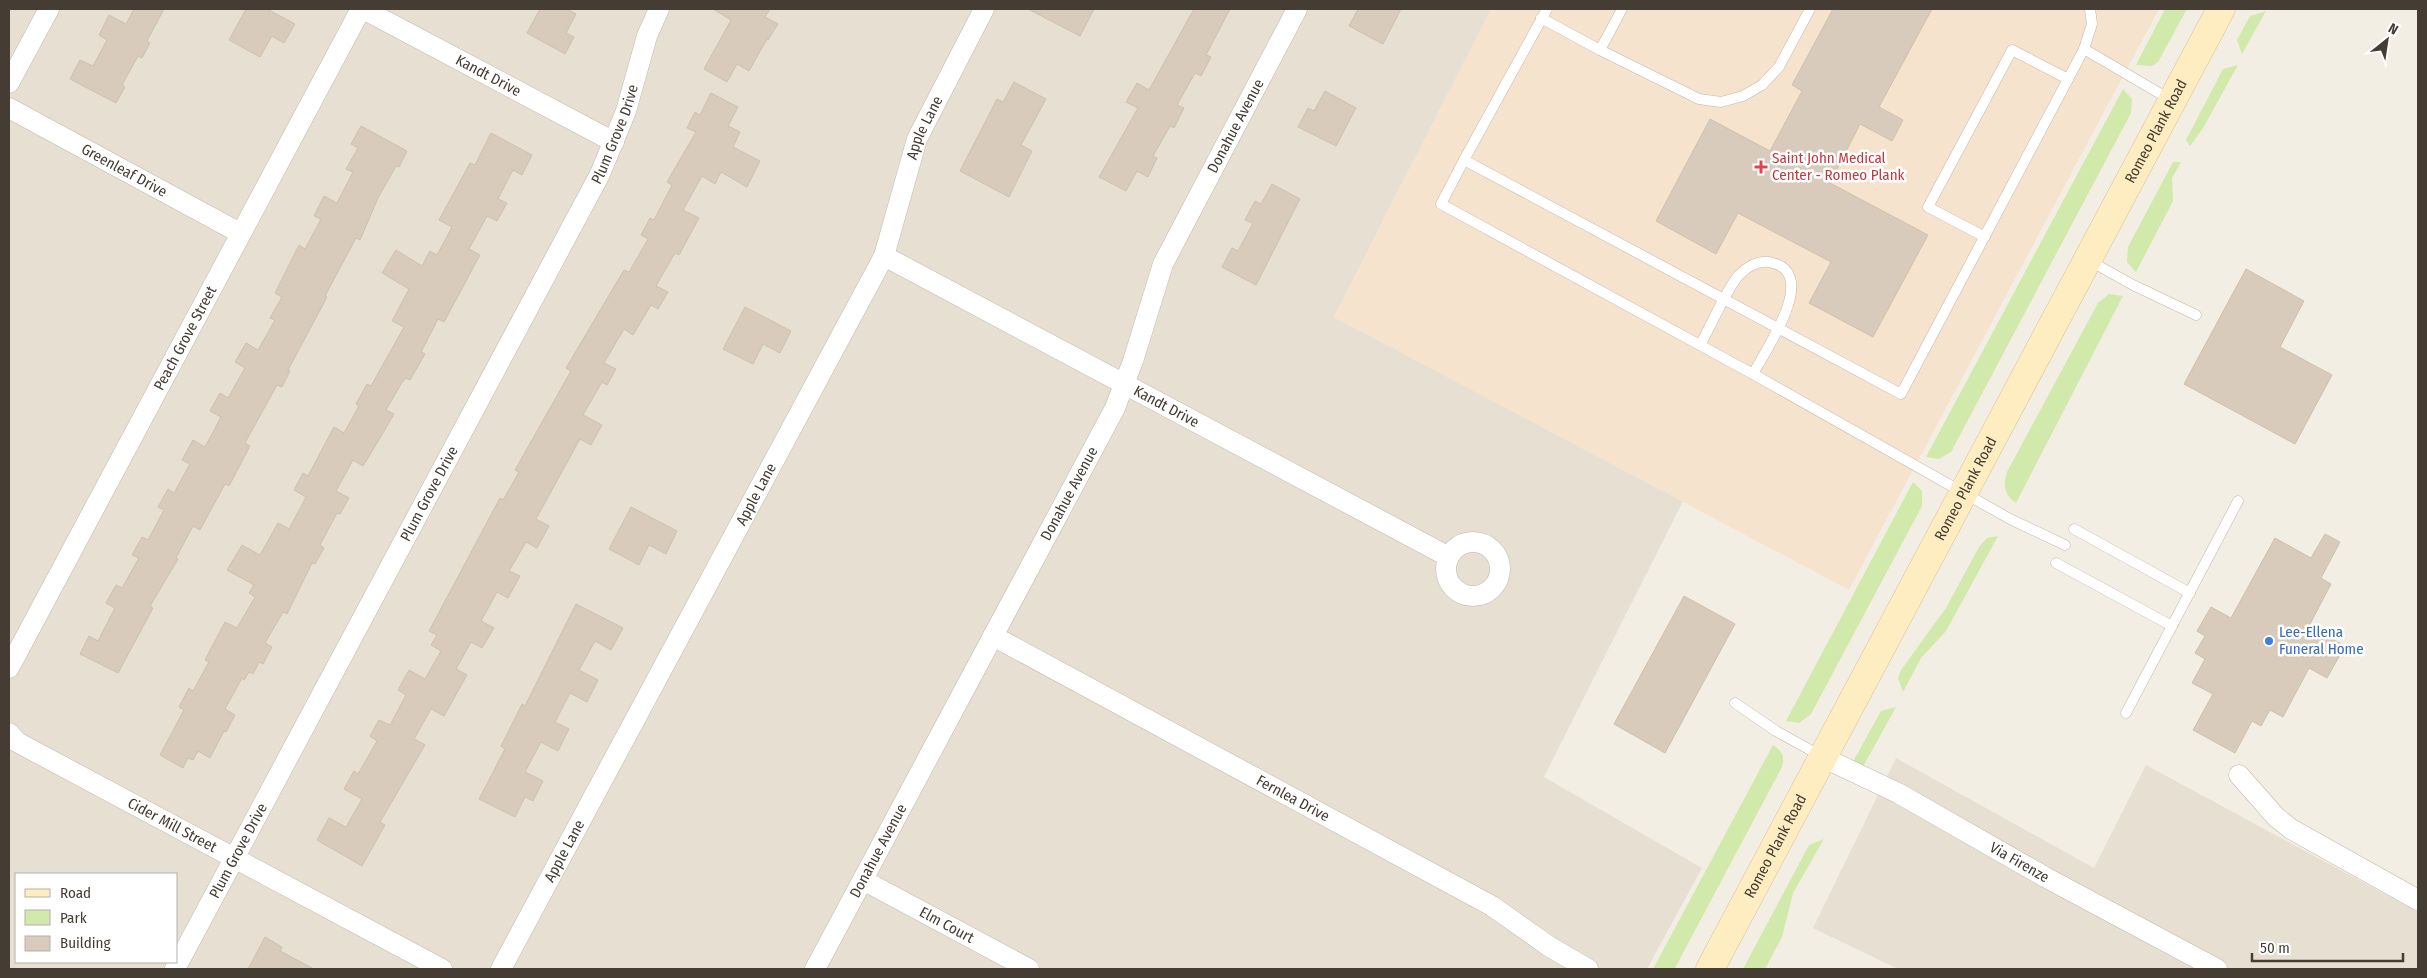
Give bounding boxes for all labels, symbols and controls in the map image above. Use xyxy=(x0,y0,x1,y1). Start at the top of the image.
north arrow xyxy=(2362,15,2412,65)
text: N xyxy=(2385,20,2401,39)
street label: Kandt Drive xyxy=(453,51,524,100)
street label: Donahue Avenue xyxy=(1203,76,1268,176)
street label: Romeo Plank Road xyxy=(2121,76,2191,186)
street label: Plum Grove Drive xyxy=(587,83,642,187)
street label: Apple Lane xyxy=(903,93,947,162)
street label: Greenleaf Drive xyxy=(78,140,170,201)
place label: Saint John Medical Center - Romeo Plank xyxy=(1772,149,1905,184)
marker: Saint John Medical Center - Romeo Plank xyxy=(1754,160,1768,174)
street label: Peach Grove Street xyxy=(150,283,220,393)
street label: Kandt Drive xyxy=(1131,382,1202,431)
street label: Romeo Plank Road xyxy=(1931,434,2001,544)
street label: Plum Grove Drive xyxy=(396,443,462,544)
street label: Donahue Avenue xyxy=(1037,444,1102,544)
street label: Apple Lane xyxy=(732,460,780,528)
place label: Lee-Ellena Funeral Home xyxy=(2279,623,2364,658)
marker: Lee-Ellena Funeral Home xyxy=(2263,635,2275,647)
street label: Fernlea Drive xyxy=(1253,771,1333,825)
street label: Romeo Plank Road xyxy=(1740,791,1810,901)
street label: Cider Mill Street xyxy=(125,794,220,856)
street label: Plum Grove Drive xyxy=(205,800,271,901)
street label: Donahue Avenue xyxy=(846,801,911,901)
street label: Apple Lane xyxy=(540,817,588,885)
street label: Via Firenze xyxy=(1987,838,2052,886)
legend xyxy=(15,873,178,963)
text: Road xyxy=(60,884,91,902)
street label: Elm Court xyxy=(916,903,977,947)
text: Park xyxy=(60,909,87,927)
scale bar xyxy=(2252,930,2403,962)
text: Building xyxy=(60,934,111,952)
text: 50 m xyxy=(2260,939,2290,957)

